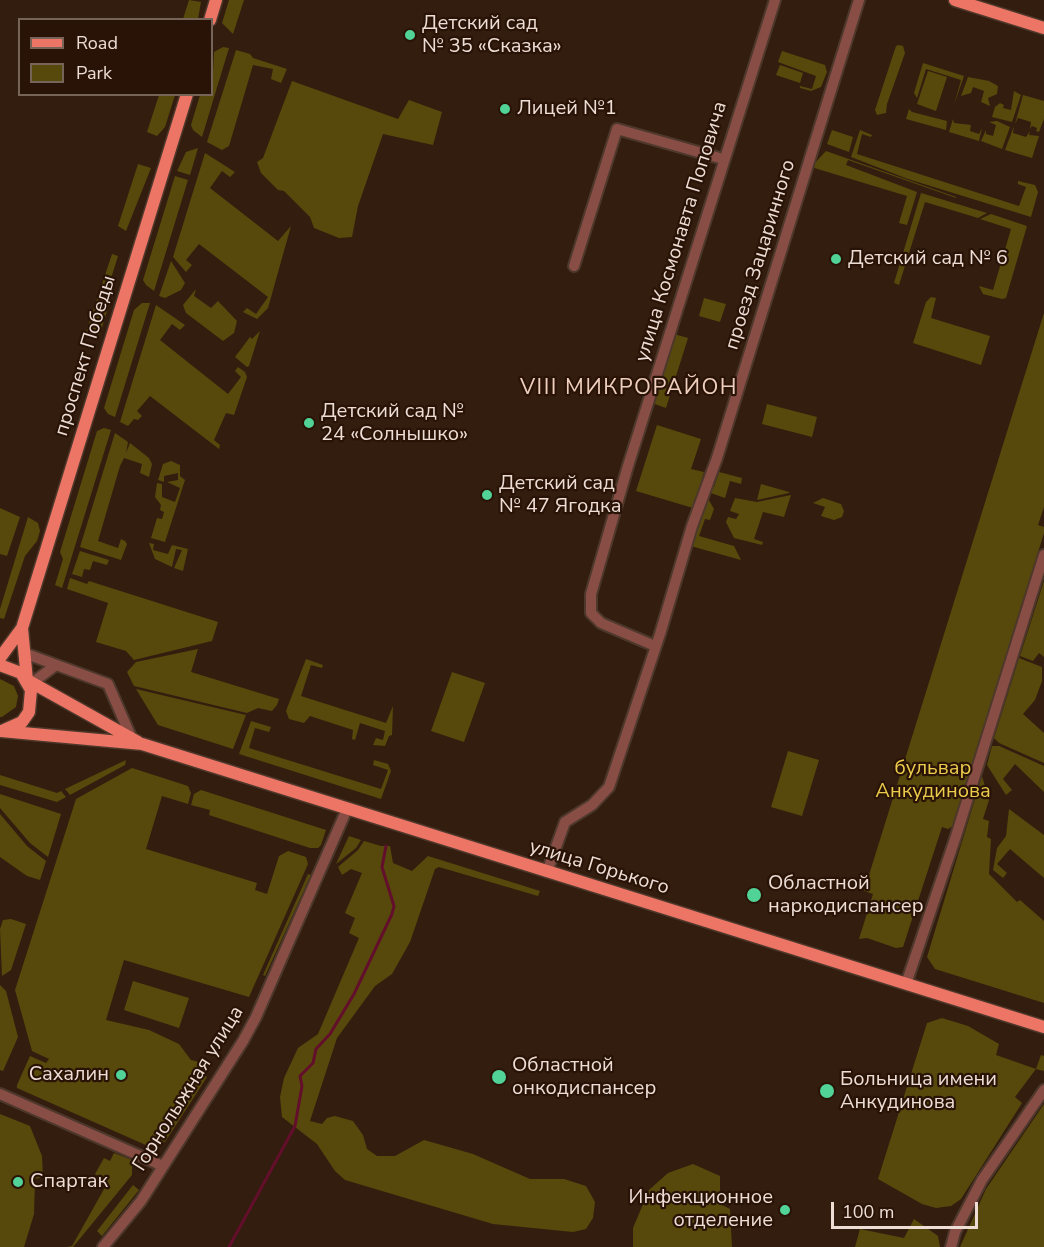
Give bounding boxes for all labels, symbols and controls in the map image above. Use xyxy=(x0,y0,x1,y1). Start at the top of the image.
place label: Детский сад № 35 «Сказка» xyxy=(422,12,561,59)
legend xyxy=(18,18,213,96)
marker: Детский сад № 35 «Сказка» xyxy=(403,28,417,42)
text: Road xyxy=(76,31,118,55)
text: Park xyxy=(76,61,112,85)
place label: Лицей №1 xyxy=(517,97,617,121)
street label: улица Космонавта Поповича xyxy=(631,99,733,365)
marker: Лицей №1 xyxy=(498,102,512,116)
street label: проезд Зацаринного xyxy=(721,157,801,353)
place label: Детский сад № 6 xyxy=(848,247,1008,271)
marker: Детский сад № 6 xyxy=(829,252,843,266)
street label: проспект Победы xyxy=(50,273,122,439)
district label: VIII МИКРОРАЙОН xyxy=(520,376,738,402)
place label: Детский сад № 24 «Солнышко» xyxy=(321,400,468,447)
marker: Детский сад № 24 «Солнышко» xyxy=(302,416,316,430)
place label: Детский сад № 47 Ягодка xyxy=(499,472,621,519)
marker: Детский сад № 47 Ягодка xyxy=(480,488,494,502)
park label: бульвар Анкудинова xyxy=(875,757,991,804)
street label: улица Горького xyxy=(526,835,672,901)
place label: Областной наркодиспансер xyxy=(768,872,924,919)
marker: Областной наркодиспансер xyxy=(745,886,763,904)
street label: Горнолыжная улица xyxy=(128,1002,250,1176)
place label: Областной онкодиспансер xyxy=(512,1054,656,1101)
place label: Сахалин xyxy=(29,1063,109,1087)
marker: Сахалин xyxy=(114,1068,128,1082)
marker: Областной онкодиспансер xyxy=(490,1068,508,1086)
place label: Больница имени Анкудинова xyxy=(840,1068,997,1115)
marker: Больница имени Анкудинова xyxy=(818,1082,836,1100)
place label: Спартак xyxy=(30,1170,108,1194)
marker: Спартак xyxy=(11,1175,25,1189)
place label: Инфекционное отделение xyxy=(629,1186,773,1233)
scale bar xyxy=(834,1190,981,1228)
text: 100 m xyxy=(842,1200,894,1224)
marker: Инфекционное отделение xyxy=(778,1203,792,1217)

